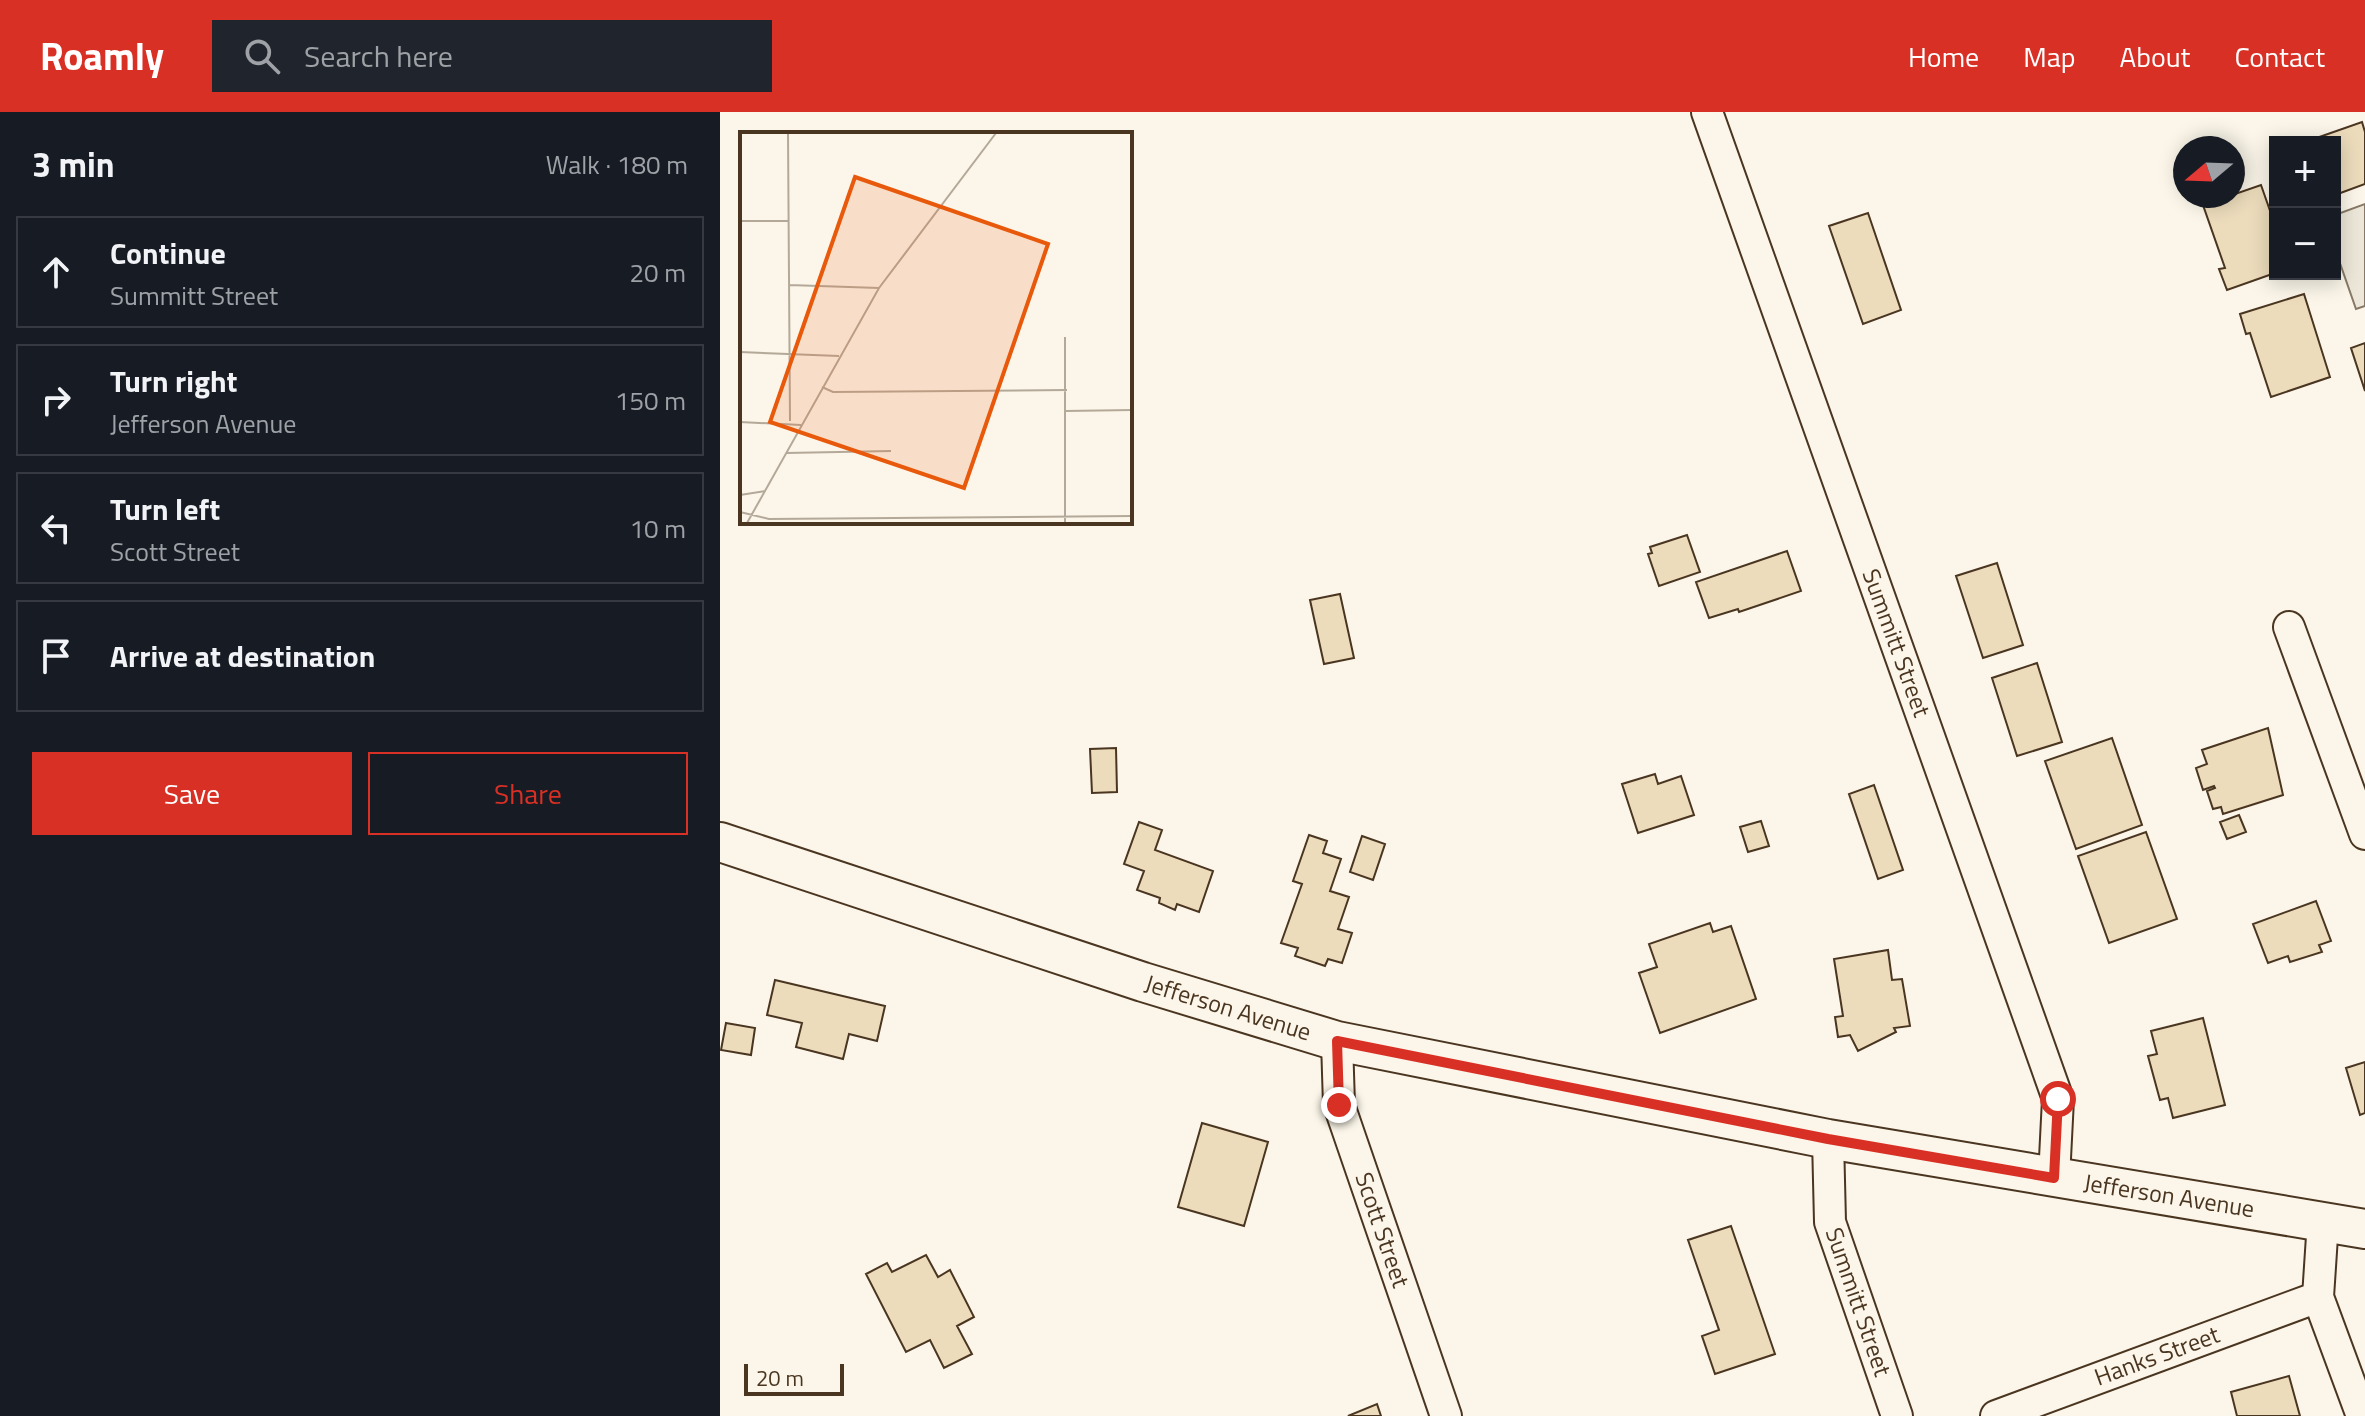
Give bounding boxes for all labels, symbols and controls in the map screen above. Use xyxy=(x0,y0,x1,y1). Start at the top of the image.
search box xyxy=(212,20,772,92)
text: Roamly xyxy=(40,27,164,85)
text: Search here xyxy=(304,33,453,79)
icon: search xyxy=(240,34,284,78)
text: Home xyxy=(1908,35,1979,78)
text: Map xyxy=(2023,35,2076,78)
text: About xyxy=(2120,35,2190,78)
text: Contact xyxy=(2234,35,2325,78)
inset map xyxy=(740,132,1132,524)
north arrow xyxy=(2173,136,2245,208)
map controls xyxy=(2269,136,2341,280)
button: + xyxy=(2269,136,2341,208)
text: 3 min xyxy=(32,138,115,190)
text: Walk · 180 m xyxy=(546,145,688,184)
button: − xyxy=(2269,208,2341,280)
text: Continue xyxy=(110,230,226,276)
icon: ahead xyxy=(34,250,78,294)
text: 20 m xyxy=(629,253,686,292)
text: Summitt Street xyxy=(110,276,278,315)
text: Turn right xyxy=(110,358,238,404)
icon: right xyxy=(34,378,78,422)
text: 150 m xyxy=(615,381,686,420)
text: Jefferson Avenue xyxy=(110,404,296,443)
text: Turn left xyxy=(110,486,220,532)
icon: left xyxy=(34,506,78,550)
text: 10 m xyxy=(629,509,686,548)
text: Scott Street xyxy=(110,532,240,571)
street label: Summitt Street xyxy=(1853,564,1941,722)
text: Arrive at destination xyxy=(110,633,375,679)
icon: arrive xyxy=(34,634,78,678)
button: Save xyxy=(32,752,352,835)
button: Share xyxy=(368,752,688,835)
street label: Jefferson Avenue xyxy=(1141,965,1316,1049)
route start xyxy=(2040,1081,2076,1117)
route end xyxy=(1321,1087,1357,1123)
street label: Jefferson Avenue xyxy=(2081,1164,2257,1226)
street label: Scott Street xyxy=(1346,1167,1420,1293)
street label: Summitt Street xyxy=(1817,1222,1901,1381)
street label: Hanks Street xyxy=(2089,1316,2225,1394)
scale bar xyxy=(744,1360,844,1396)
text: 20 m xyxy=(756,1361,804,1395)

